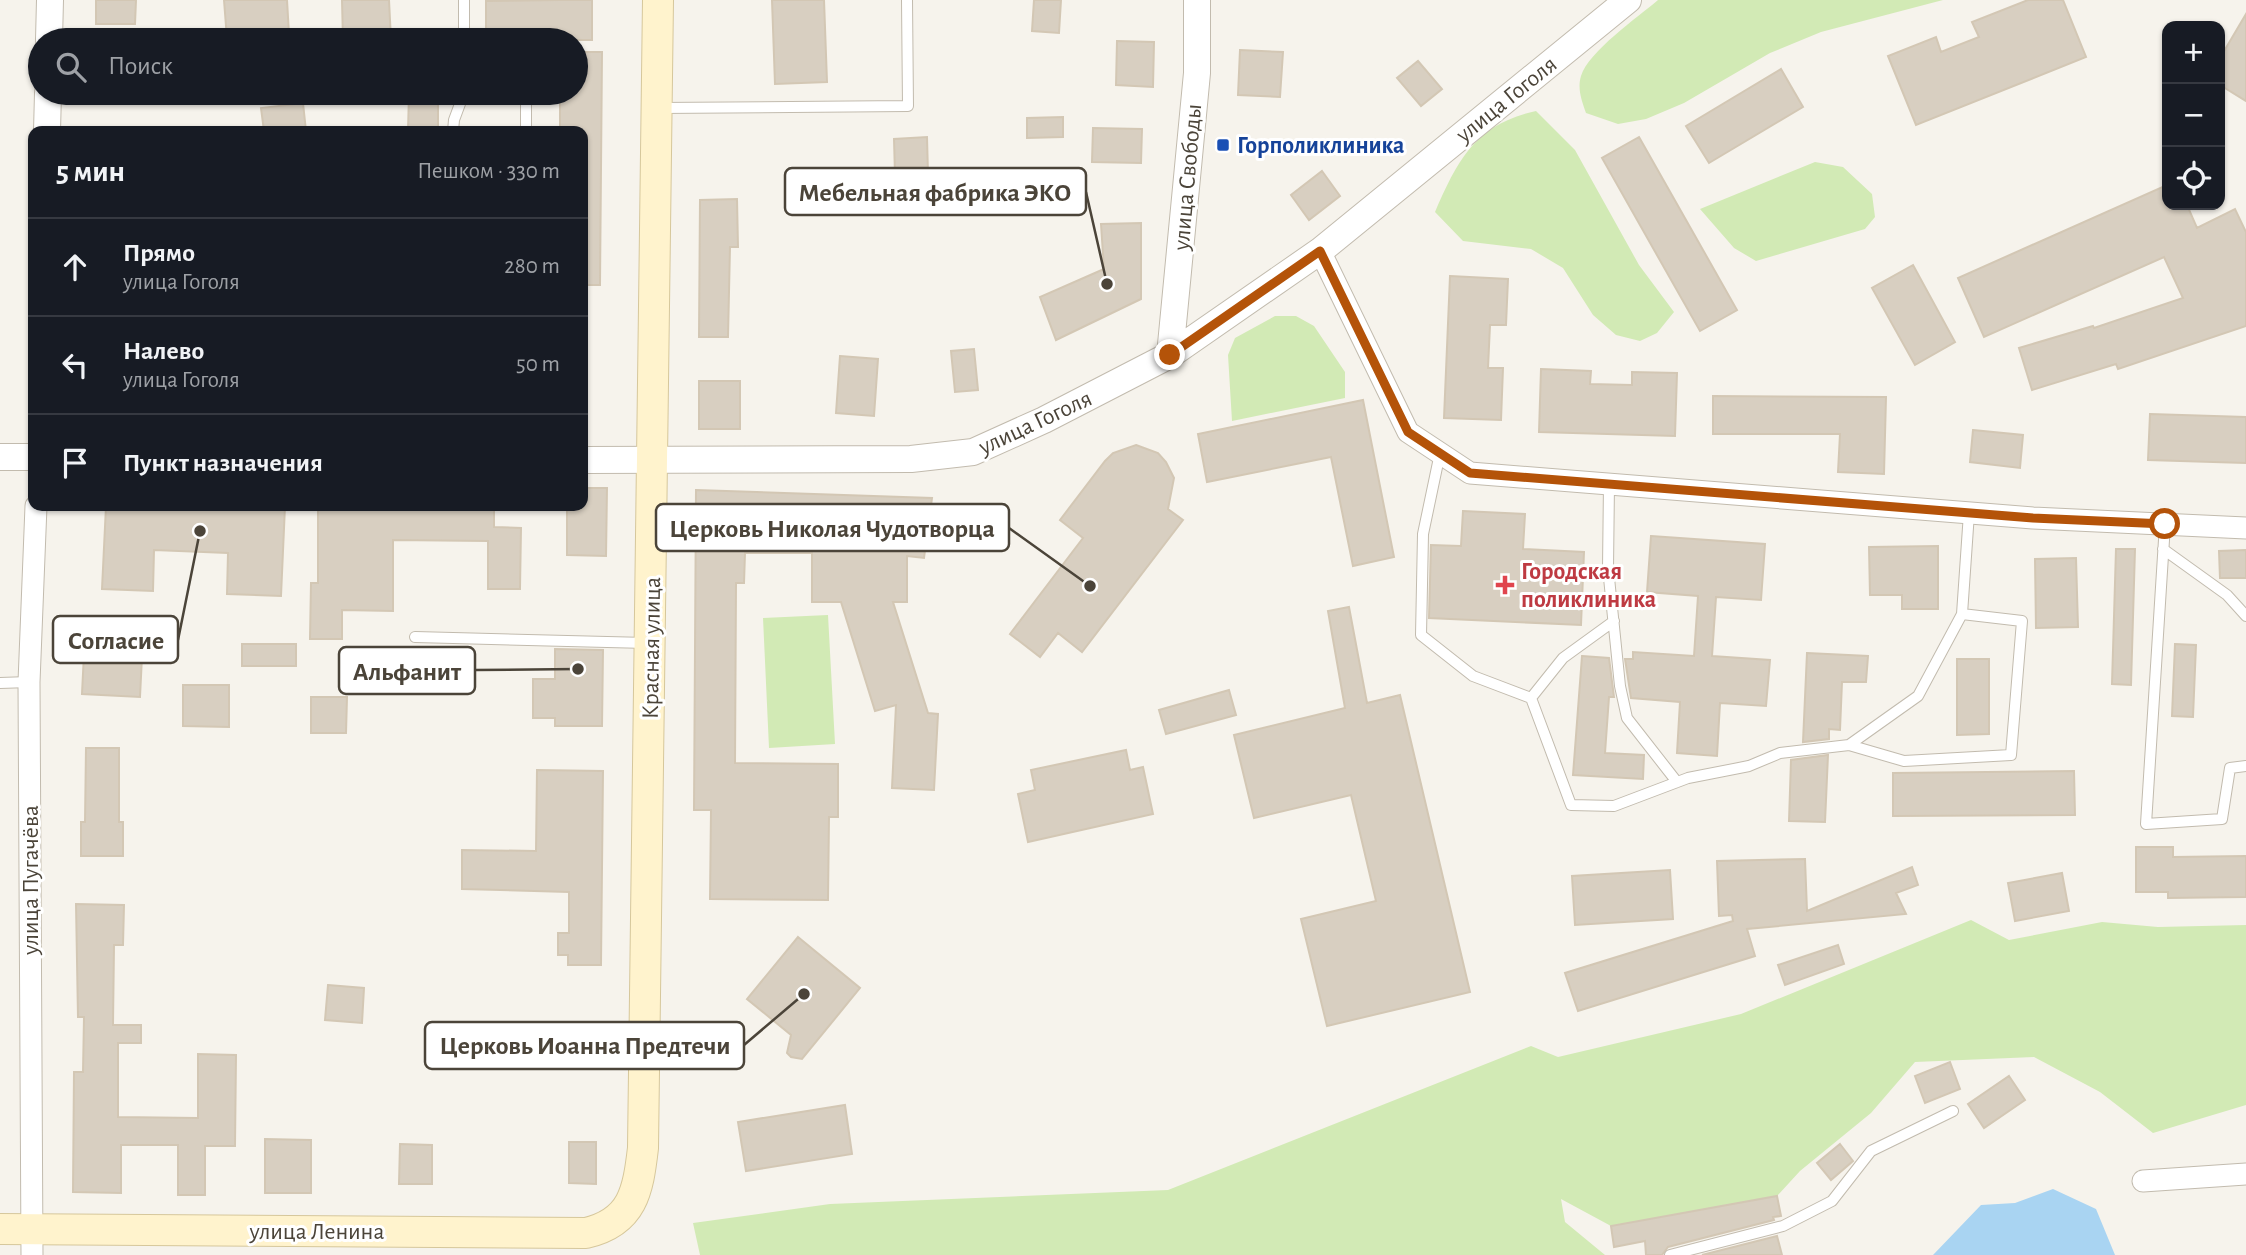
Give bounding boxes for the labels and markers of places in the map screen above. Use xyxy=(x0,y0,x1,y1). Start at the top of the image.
place label: Горполиклиника xyxy=(1237,134,1404,158)
marker: Горполиклиника xyxy=(1215,137,1231,153)
callout: Мебельная фабрика ЭКО xyxy=(785,168,1086,215)
callout: Церковь Николая Чудотворца xyxy=(656,504,1009,551)
place label: Городская поликлиника xyxy=(1521,560,1656,612)
marker: Городская поликлиника xyxy=(1495,575,1515,595)
callout: Согласие xyxy=(53,616,178,663)
callout: Альфанит xyxy=(339,647,475,694)
callout: Церковь Иоанна Предтечи xyxy=(425,1022,744,1069)

